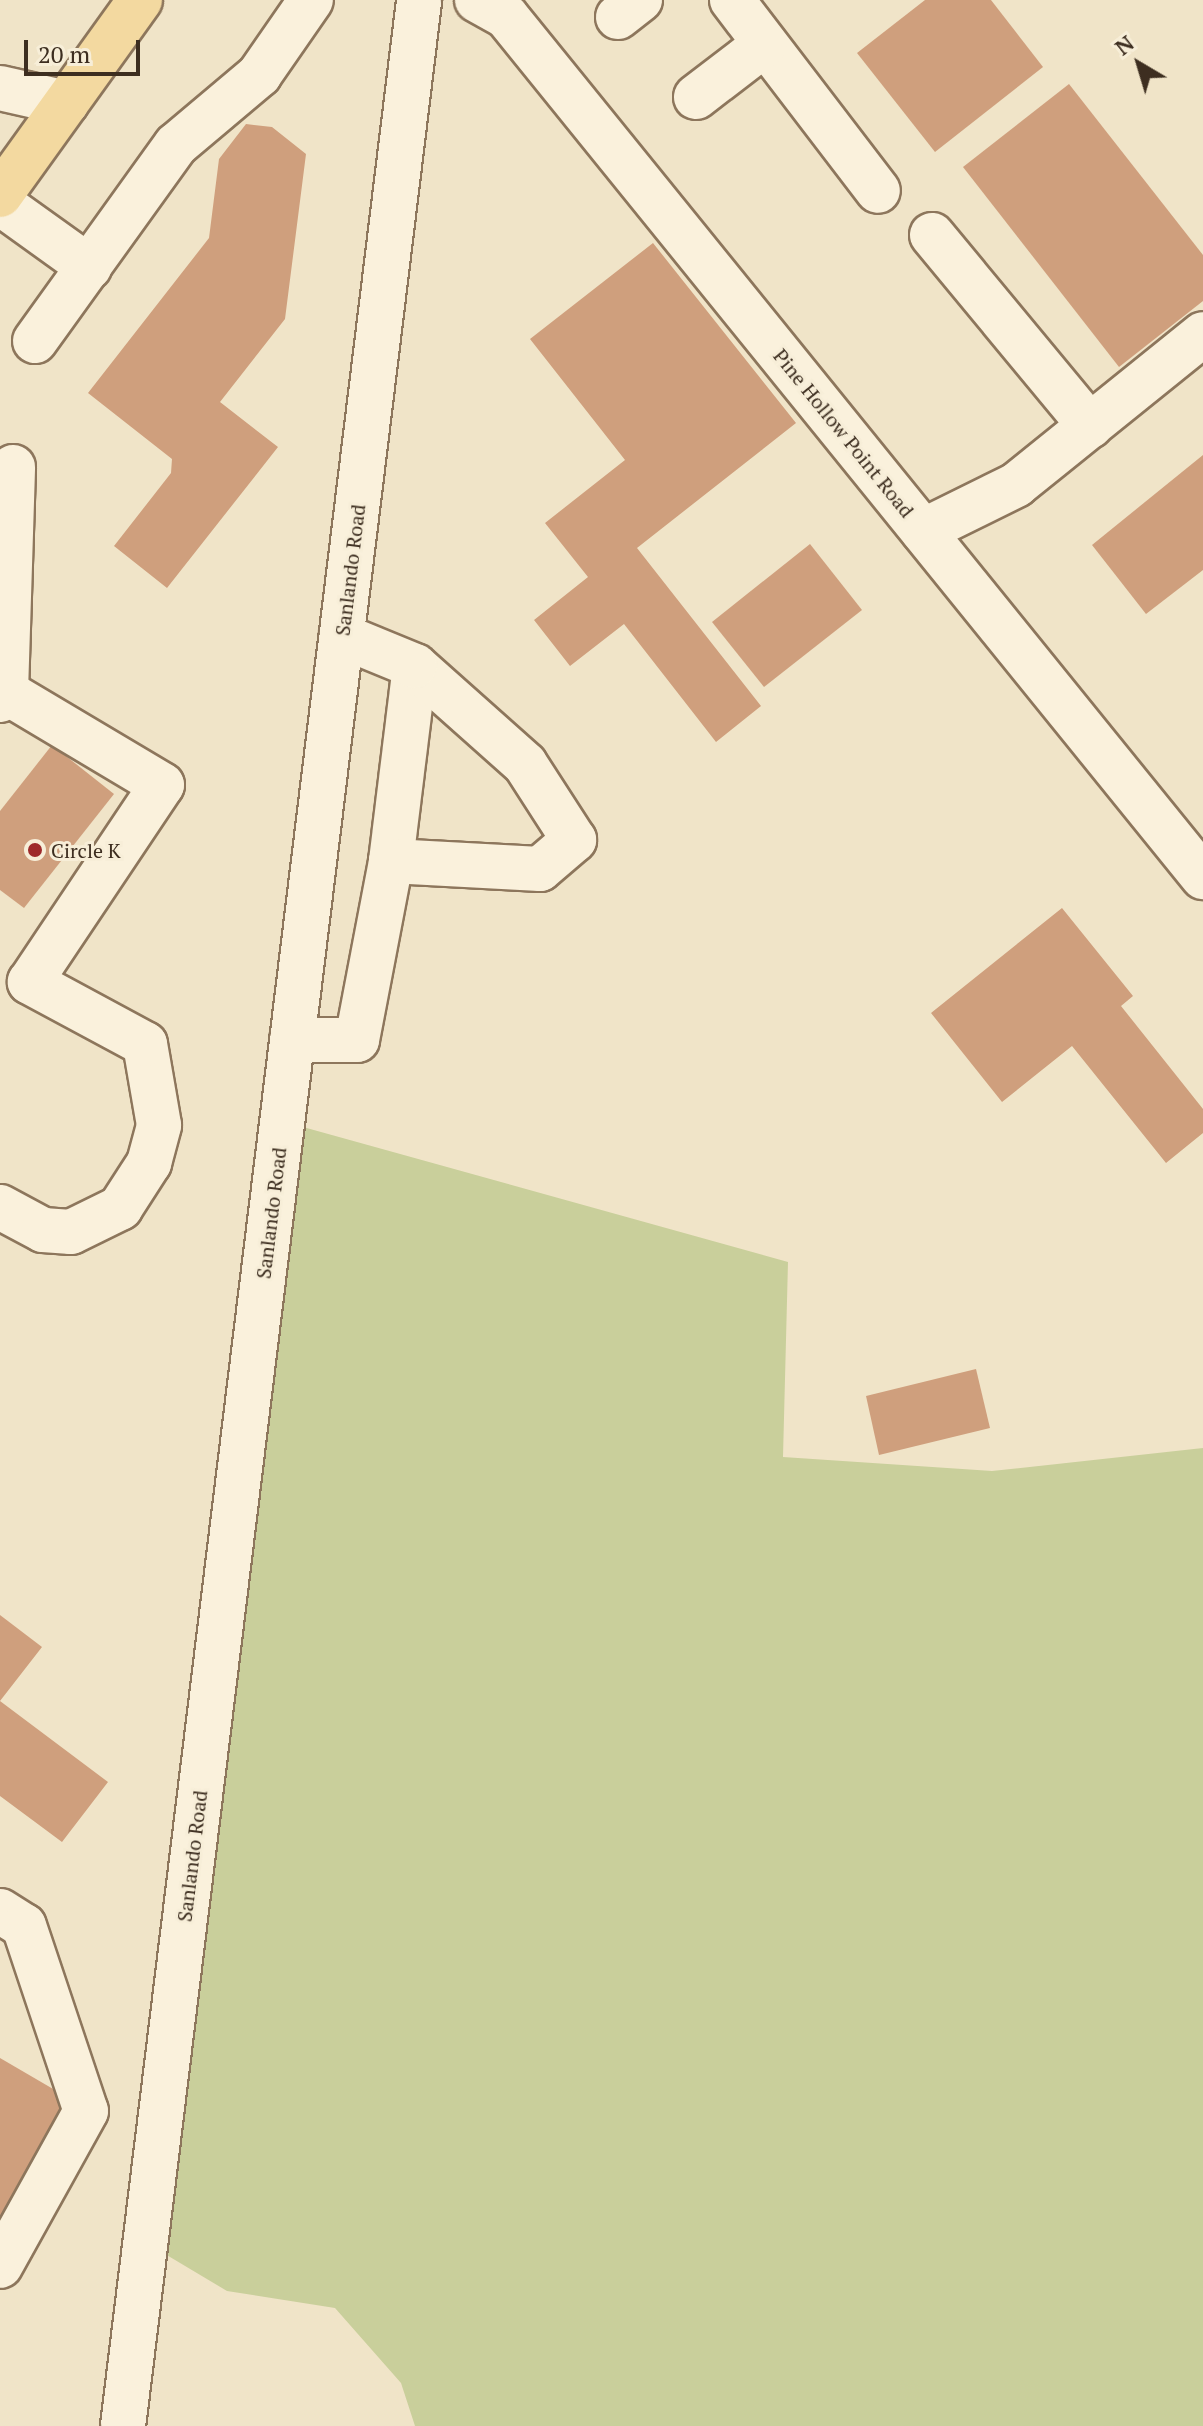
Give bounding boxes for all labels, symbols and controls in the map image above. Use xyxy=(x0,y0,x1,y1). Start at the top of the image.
scale bar xyxy=(28,24,144,74)
north arrow xyxy=(1099,24,1179,104)
text: N xyxy=(1108,28,1139,61)
text: 20 m xyxy=(38,38,90,70)
street label: Pine Hollow Point Road xyxy=(769,344,919,522)
street label: Sanlando Road xyxy=(330,503,370,637)
place label: Circle K xyxy=(51,838,121,862)
marker: Circle K xyxy=(26,841,44,859)
street label: Sanlando Road xyxy=(251,1146,291,1280)
street label: Sanlando Road xyxy=(172,1789,212,1923)

